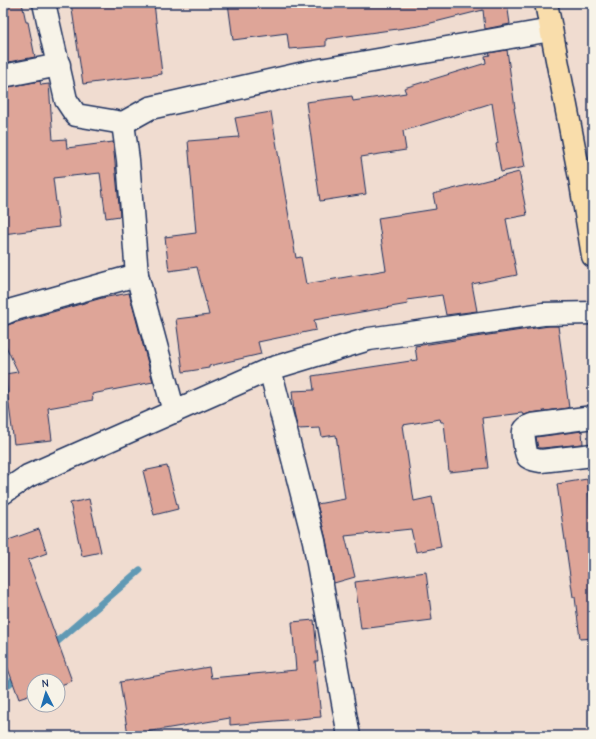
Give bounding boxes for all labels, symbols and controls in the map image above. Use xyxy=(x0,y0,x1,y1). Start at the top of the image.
north arrow xyxy=(26,673,66,713)
text: N xyxy=(41,677,49,690)

